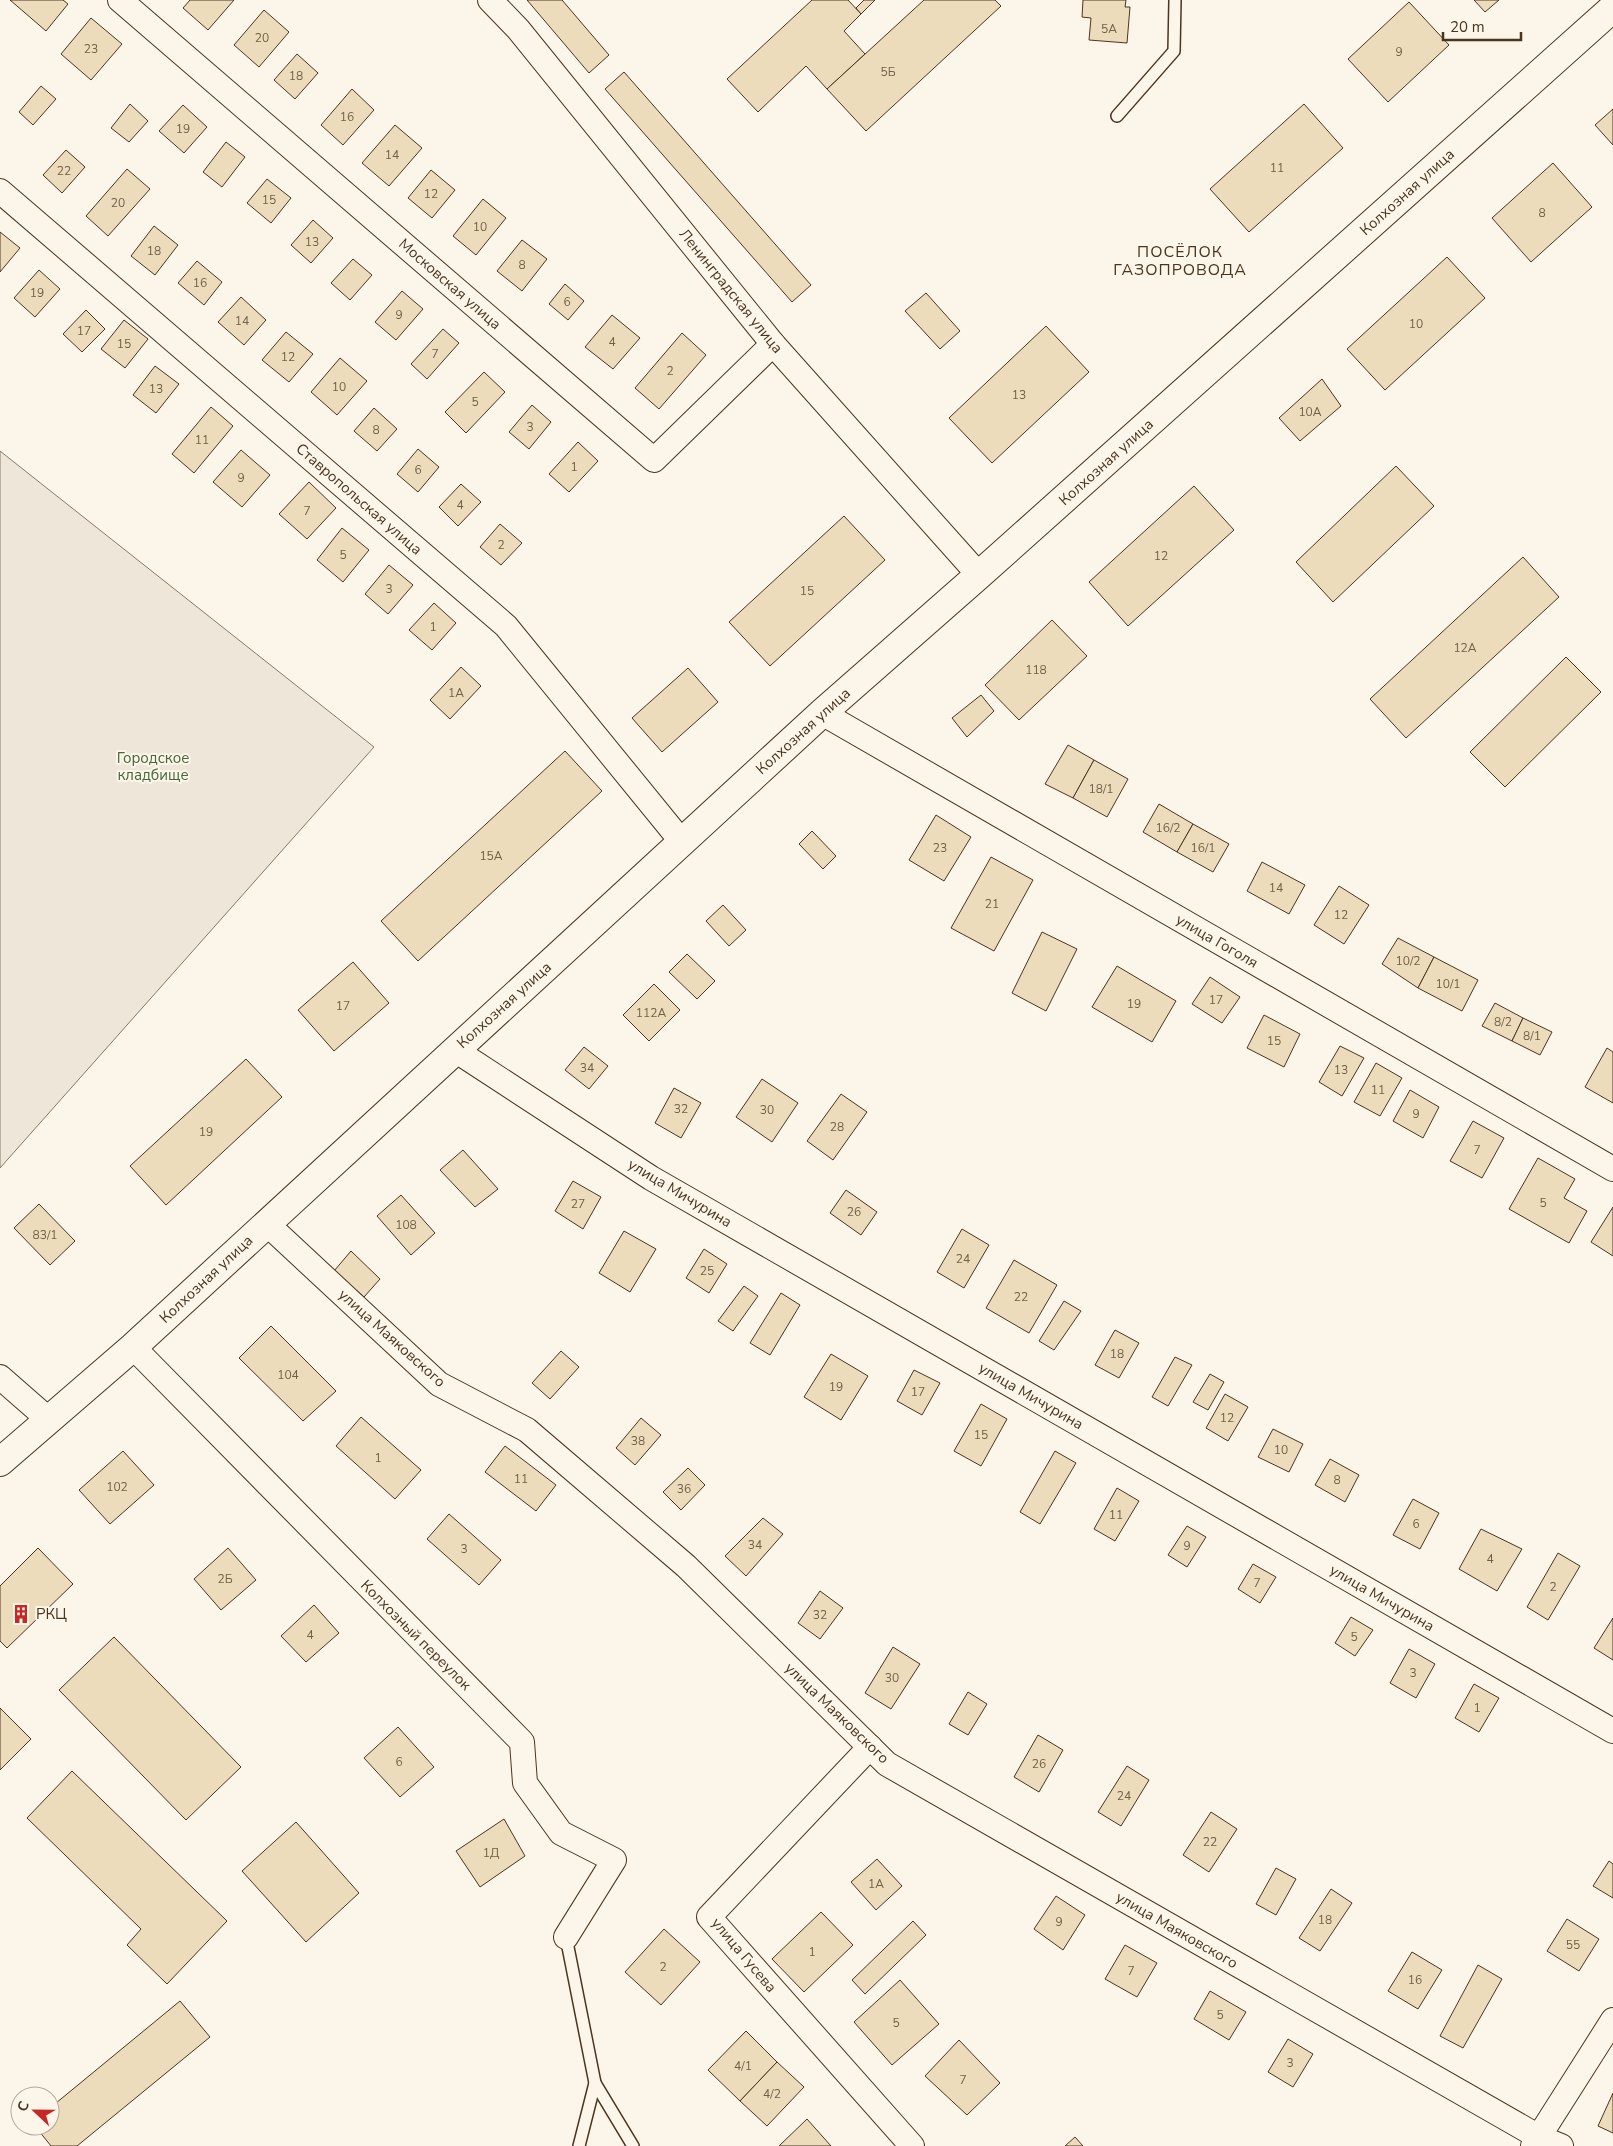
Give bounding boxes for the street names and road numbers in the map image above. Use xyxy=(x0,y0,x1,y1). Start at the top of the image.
street label: Колхозная улица xyxy=(1355,144,1459,240)
street label: Ленинградская улица xyxy=(675,225,787,357)
street label: Московская улица xyxy=(394,234,506,334)
street label: Колхозная улица xyxy=(1054,414,1158,510)
street label: Ставропольская улица xyxy=(292,439,426,559)
street label: Колхозная улица xyxy=(751,683,855,779)
street label: улица Гоголя xyxy=(1172,909,1262,973)
street label: Колхозная улица xyxy=(452,957,556,1053)
street label: улица Мичурина xyxy=(624,1154,736,1232)
street label: Колхозная улица xyxy=(155,1230,257,1328)
street label: улица Маяковского xyxy=(334,1284,450,1392)
street label: улица Мичурина xyxy=(975,1358,1087,1434)
street label: улица Мичурина xyxy=(1326,1560,1438,1636)
street label: Колхозный переулок xyxy=(356,1575,476,1695)
street label: улица Маяковского xyxy=(781,1658,893,1768)
street label: улица Маяковского xyxy=(1112,1887,1242,1973)
street label: улица Гусева xyxy=(707,1913,781,1997)

